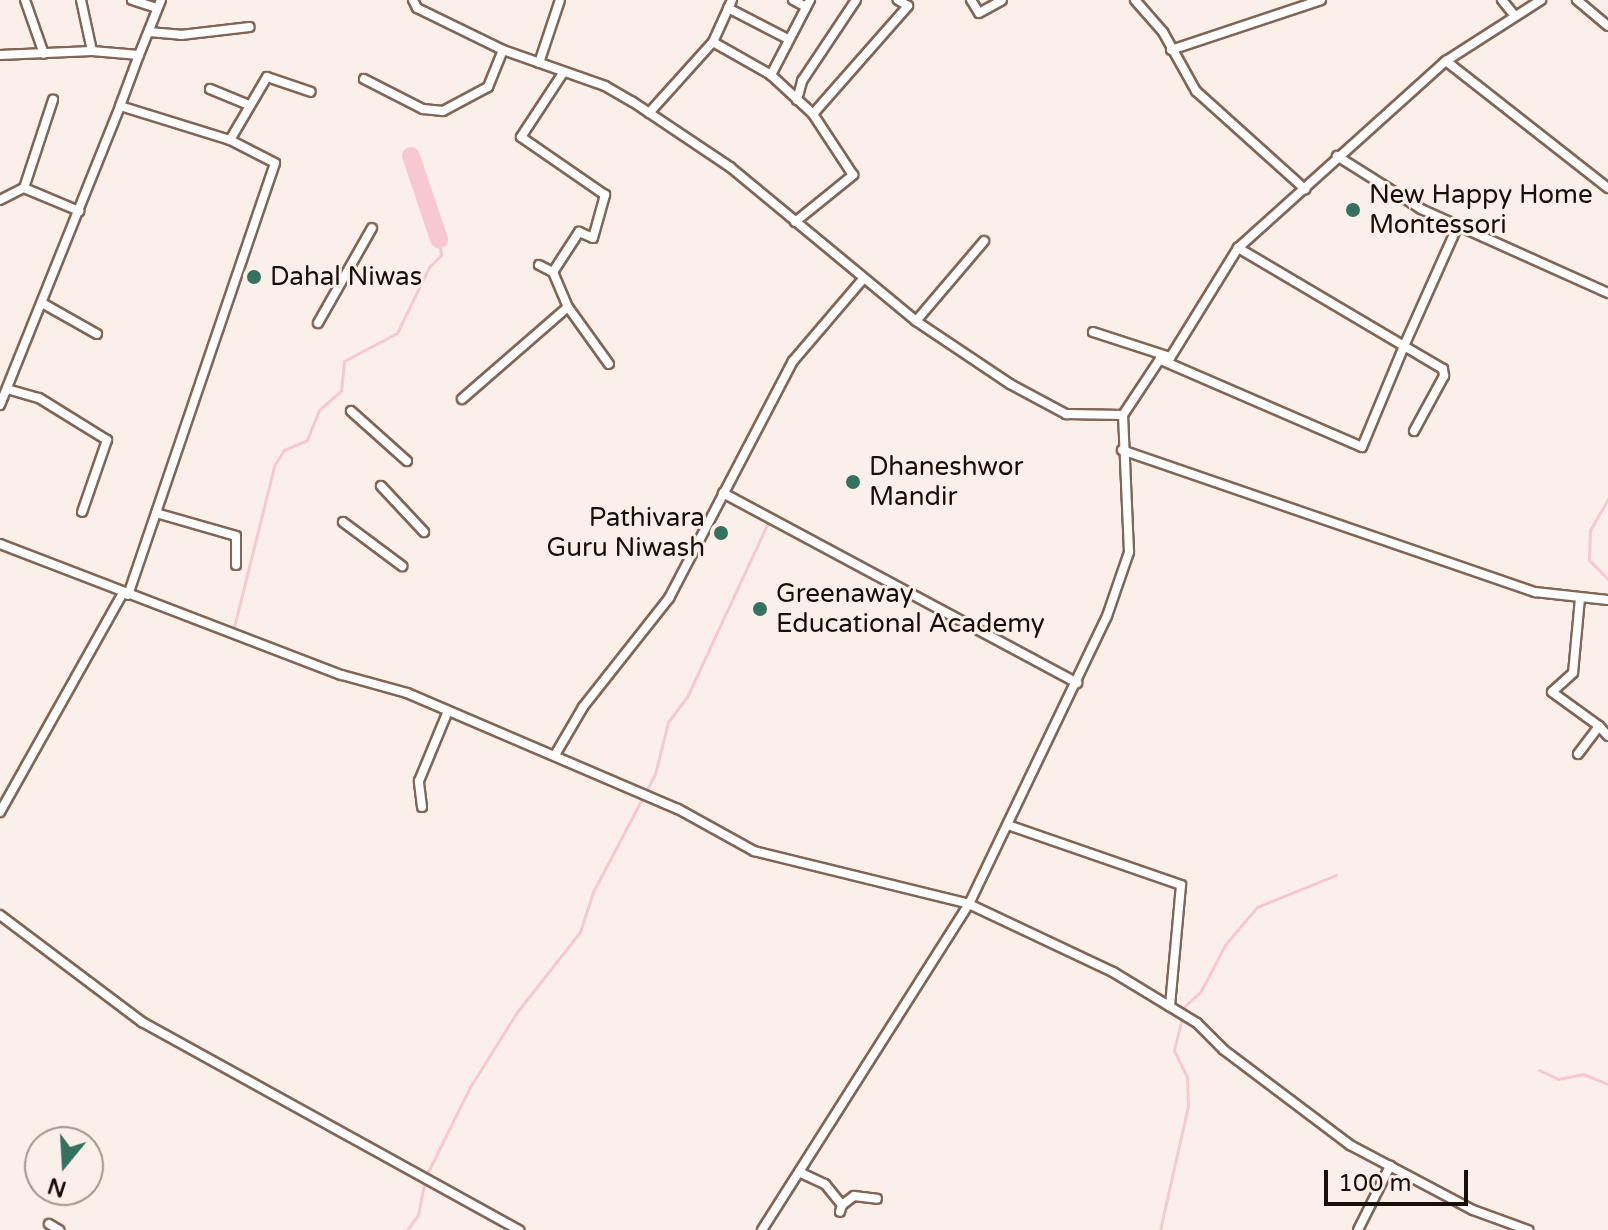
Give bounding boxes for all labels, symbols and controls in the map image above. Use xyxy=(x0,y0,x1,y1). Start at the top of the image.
place label: New Happy Home Montessori xyxy=(1369,179,1593,240)
marker: New Happy Home Montessori xyxy=(1344,201,1362,219)
place label: Dahal Niwas xyxy=(270,261,422,293)
marker: Dahal Niwas xyxy=(245,268,263,286)
place label: Dhaneshwor Mandir xyxy=(869,451,1024,512)
marker: Dhaneshwor Mandir xyxy=(844,473,862,491)
place label: Pathivara Guru Niwash xyxy=(546,502,705,564)
marker: Pathivara Guru Niwash xyxy=(712,524,730,542)
place label: Greenaway Educational Academy xyxy=(776,578,1045,640)
marker: Greenaway Educational Academy xyxy=(751,600,769,618)
north arrow xyxy=(24,1126,104,1206)
scale bar xyxy=(1328,1154,1472,1204)
text: 100 m xyxy=(1338,1169,1412,1198)
text: N xyxy=(45,1172,70,1202)

